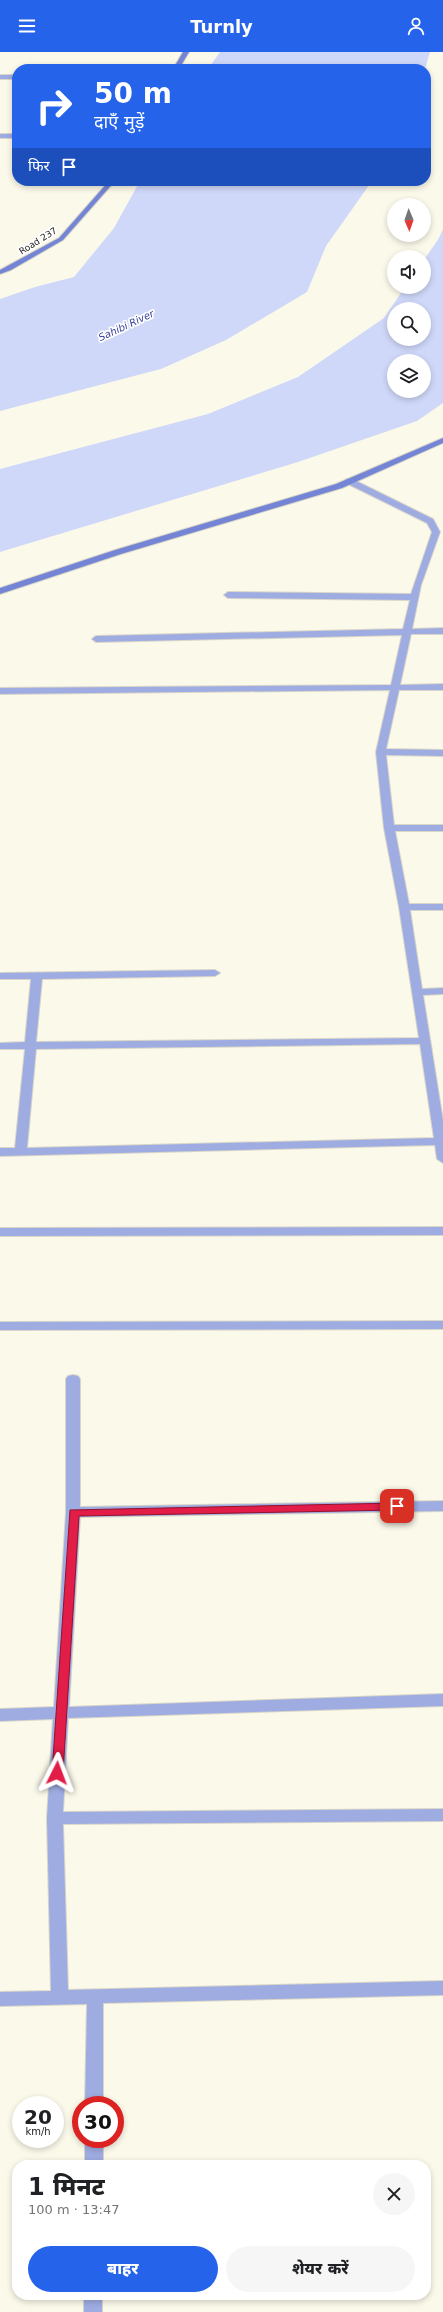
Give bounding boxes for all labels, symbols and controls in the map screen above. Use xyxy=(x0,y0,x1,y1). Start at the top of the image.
icon: menu xyxy=(16,15,38,37)
icon: person xyxy=(405,15,427,37)
text: Turnly xyxy=(190,16,253,37)
text: 50 m xyxy=(94,77,172,110)
icon: right xyxy=(28,80,80,132)
text: दाएँ मुड़ें xyxy=(94,111,144,132)
icon: arrive xyxy=(58,156,80,178)
text: फिर xyxy=(28,157,50,175)
north arrow xyxy=(387,198,431,242)
map controls xyxy=(387,198,431,398)
street label: Road 237 xyxy=(17,225,59,257)
button: sound xyxy=(387,250,431,294)
button: search xyxy=(387,302,431,346)
water label: Sahibi River xyxy=(97,307,156,343)
button: layers xyxy=(387,354,431,398)
pin xyxy=(380,1489,414,1523)
icon: arrive xyxy=(386,1495,408,1517)
position arrow xyxy=(36,1752,78,1794)
speed limit sign: 30 xyxy=(72,2096,124,2148)
text: 20 xyxy=(24,2105,52,2129)
text: km/h xyxy=(25,2126,51,2137)
text: 1 मिनट xyxy=(28,2173,105,2201)
button: close xyxy=(373,2173,415,2215)
text: 100 m · 13:47 xyxy=(28,2202,119,2217)
button: बाहर xyxy=(28,2246,218,2292)
button: शेयर करें xyxy=(226,2246,415,2292)

